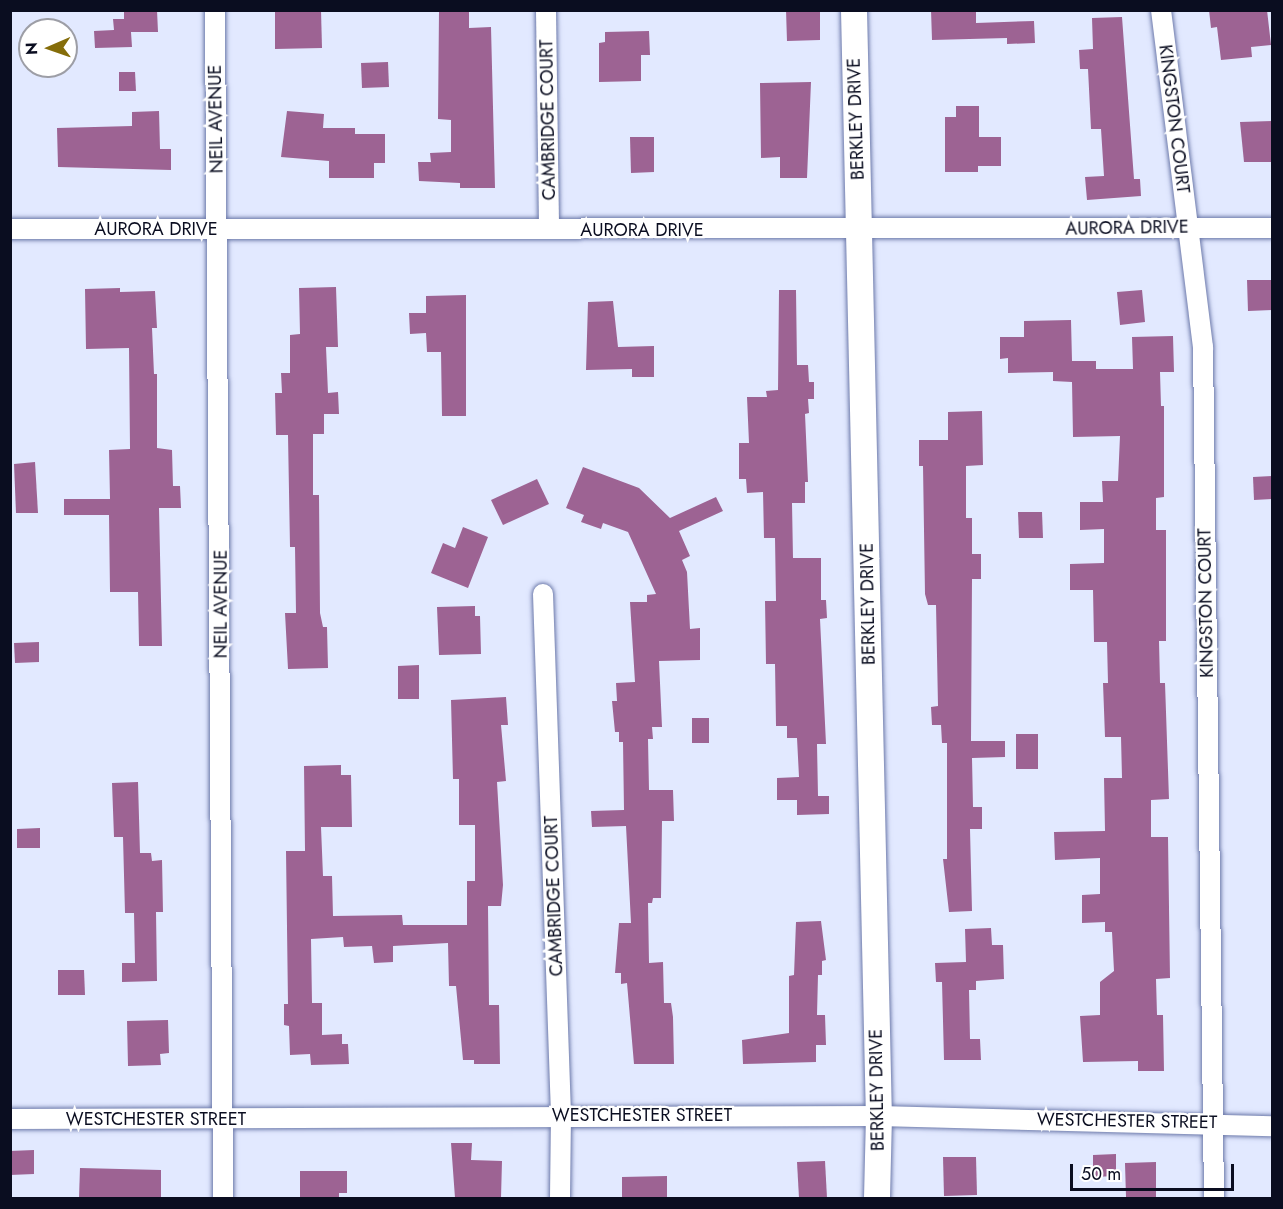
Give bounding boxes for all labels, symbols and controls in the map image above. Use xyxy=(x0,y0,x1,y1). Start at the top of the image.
north arrow xyxy=(18,18,78,78)
street label: CAMBRIDGE COURT xyxy=(536,39,560,201)
text: N xyxy=(20,42,43,55)
street label: KINGSTON COURT xyxy=(1154,43,1194,195)
street label: BERKLEY DRIVE xyxy=(843,58,869,180)
street label: NEIL AVENUE xyxy=(204,64,228,174)
street label: AURORA DRIVE xyxy=(1065,216,1189,240)
street label: AURORA DRIVE xyxy=(94,218,218,240)
street label: AURORA DRIVE xyxy=(580,219,704,241)
street label: KINGSTON COURT xyxy=(1194,528,1218,678)
street label: BERKLEY DRIVE xyxy=(856,543,880,665)
street label: NEIL AVENUE xyxy=(210,550,232,658)
street label: CAMBRIDGE COURT xyxy=(540,815,568,977)
street label: BERKLEY DRIVE xyxy=(865,1029,889,1151)
street label: WESTCHESTER STREET xyxy=(552,1104,732,1126)
street label: WESTCHESTER STREET xyxy=(66,1108,246,1130)
street label: WESTCHESTER STREET xyxy=(1037,1109,1217,1133)
scale bar xyxy=(1073,1152,1236,1190)
text: 50 m xyxy=(1081,1161,1121,1187)

